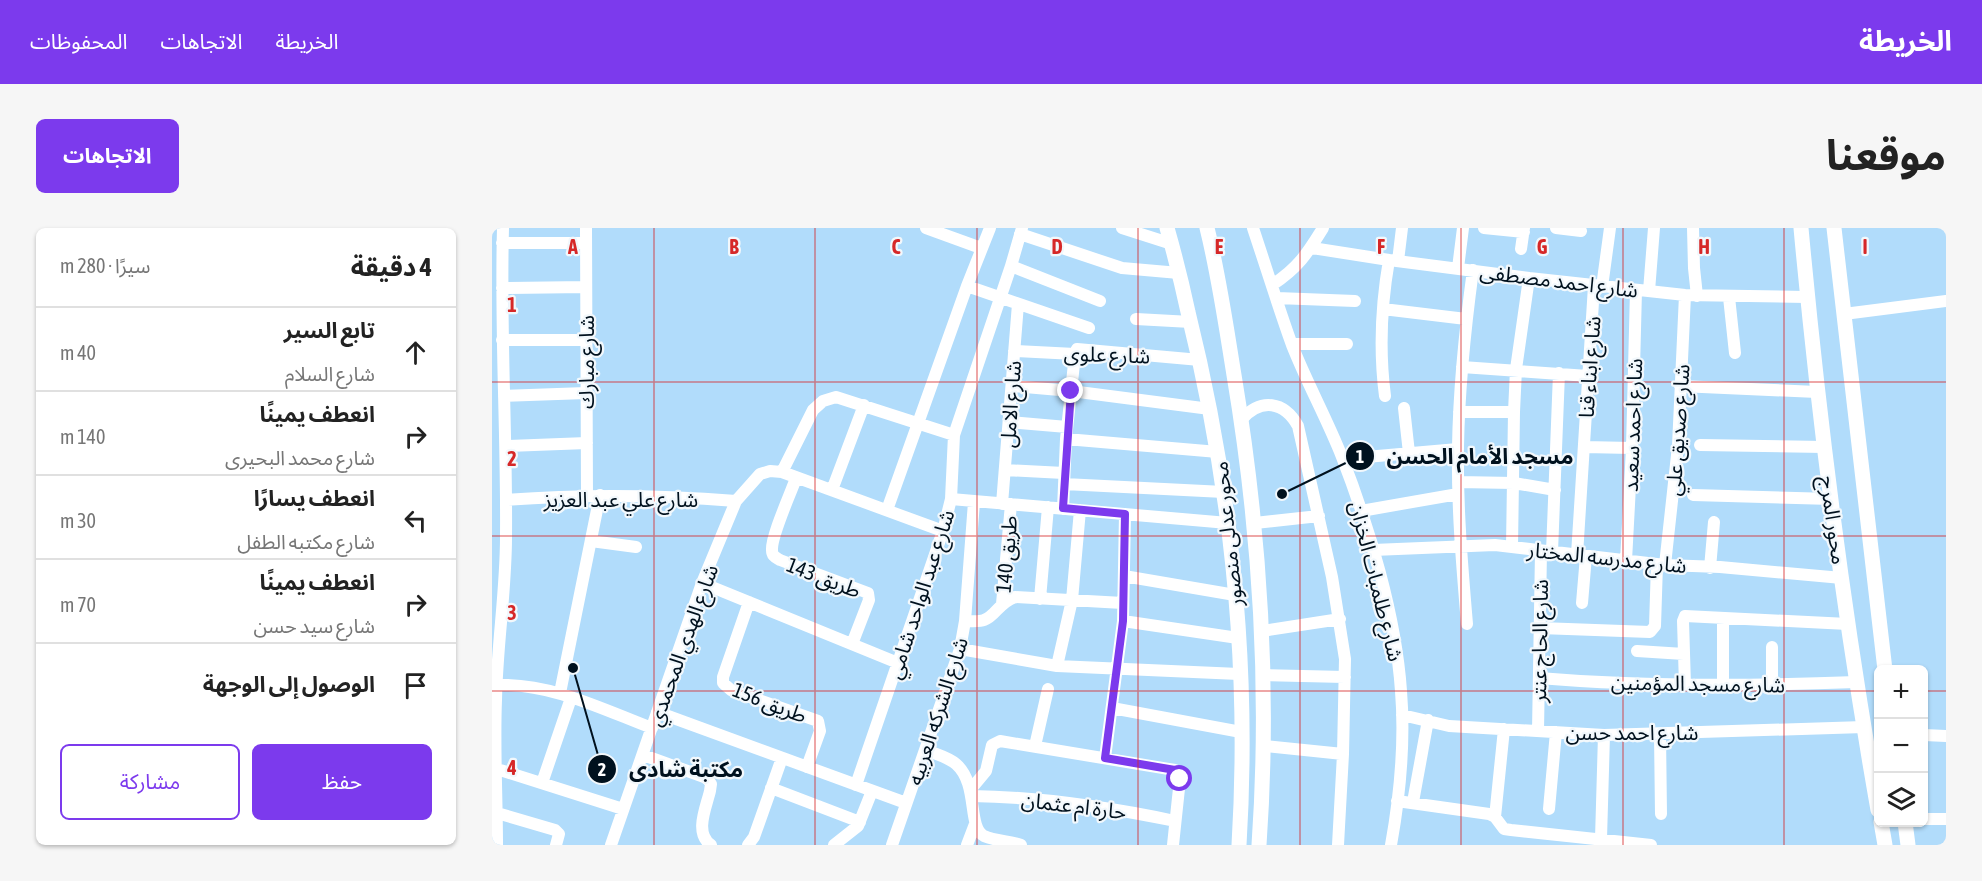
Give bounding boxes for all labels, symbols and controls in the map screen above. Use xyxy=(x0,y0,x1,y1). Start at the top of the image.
text: الخريطة xyxy=(1859,25,1952,57)
text: المحفوظات xyxy=(30,29,127,53)
text: الاتجاهات xyxy=(160,29,242,53)
text: الخريطة xyxy=(275,29,338,53)
button: الاتجاهات xyxy=(36,119,179,193)
text: موقعنا xyxy=(1826,131,1946,179)
text: A xyxy=(567,235,578,258)
text: B xyxy=(729,235,739,258)
text: C xyxy=(892,235,901,258)
text: D xyxy=(1051,235,1063,258)
text: E xyxy=(1215,235,1224,258)
text: F xyxy=(1377,235,1385,258)
text: G xyxy=(1537,235,1548,258)
text: H xyxy=(1698,235,1710,258)
text: I xyxy=(1862,235,1868,258)
text: 4 دقيقة xyxy=(351,252,432,282)
text: سيرًا · 280 m xyxy=(60,254,150,277)
street label: شارع احمد مصطفى xyxy=(1478,258,1639,306)
text: 1 xyxy=(507,293,517,316)
street label: شارع مبارك xyxy=(574,315,602,409)
street label: شارع ابناء قنا xyxy=(1573,315,1609,419)
text: تابع السير xyxy=(284,317,375,343)
icon: ahead xyxy=(399,336,432,369)
street label: شارع علوى xyxy=(1063,340,1151,372)
text: 40 m xyxy=(60,341,96,364)
street label: شارع احمد سعيد xyxy=(1618,358,1650,492)
street label: شارع الامل xyxy=(995,360,1029,449)
text: شارع السلام xyxy=(285,362,375,385)
street label: شارع صديق علي xyxy=(1660,363,1698,497)
route end xyxy=(1057,377,1083,403)
text: انعطف يمينًا xyxy=(259,401,375,427)
icon: right xyxy=(399,420,432,453)
text: 140 m xyxy=(60,425,105,448)
callout: مسجد الأمام الحسن xyxy=(1345,436,1586,476)
text: مسجد الأمام الحسن xyxy=(1386,443,1574,473)
text: شارع محمد البحيرى xyxy=(225,446,375,469)
text: 1 xyxy=(1356,446,1364,467)
text: 2 xyxy=(507,447,517,470)
street label: محور عدلى منصور xyxy=(1207,460,1248,609)
street label: محور المرج xyxy=(1812,474,1852,566)
text: انعطف يسارًا xyxy=(254,485,375,511)
street label: شارع علي عبد العزيز xyxy=(543,487,698,516)
street label: شارع طلمبات الخزان xyxy=(1342,498,1409,665)
icon: left xyxy=(399,504,432,537)
street label: شارع عبد الواحد شامي xyxy=(881,506,963,683)
text: 30 m xyxy=(60,509,96,532)
street label: طريق 140 xyxy=(991,514,1023,594)
text: شارع مكتبه الطفل xyxy=(237,530,375,553)
street label: شارع مدرسه المختار xyxy=(1525,537,1688,581)
street label: طريق 143 xyxy=(783,552,865,604)
street label: شارع الهدي المحمدي xyxy=(642,561,727,731)
text: انعطف يمينًا xyxy=(259,569,375,595)
street label: شارع الحاج عنتر xyxy=(1526,579,1556,704)
icon: right xyxy=(399,588,432,621)
text: 70 m xyxy=(60,593,96,616)
text: 3 xyxy=(507,601,517,624)
text: شارع سيد حسن xyxy=(253,614,375,637)
street label: شارع الشركه العربيه xyxy=(902,634,976,789)
map controls xyxy=(1874,665,1928,827)
button: + xyxy=(1874,665,1928,719)
icon: arrive xyxy=(399,669,432,702)
street label: شارع مسجد المؤمنين xyxy=(1611,669,1785,701)
text: الوصول إلى الوجهة xyxy=(203,671,375,697)
street label: طريق 156 xyxy=(729,677,811,729)
button: − xyxy=(1874,719,1928,773)
street label: شارع احمد حسن xyxy=(1566,720,1698,748)
button: مشاركة xyxy=(60,744,240,820)
button: حفظ xyxy=(252,744,432,820)
callout: مكتبة شادى xyxy=(587,749,755,789)
text: 4 xyxy=(506,756,517,779)
text: مكتبة شادى xyxy=(629,756,743,782)
text: 2 xyxy=(598,759,606,780)
route start xyxy=(1166,765,1192,791)
button: layers xyxy=(1874,773,1928,827)
street label: حارة ام عثمان xyxy=(1019,787,1128,828)

